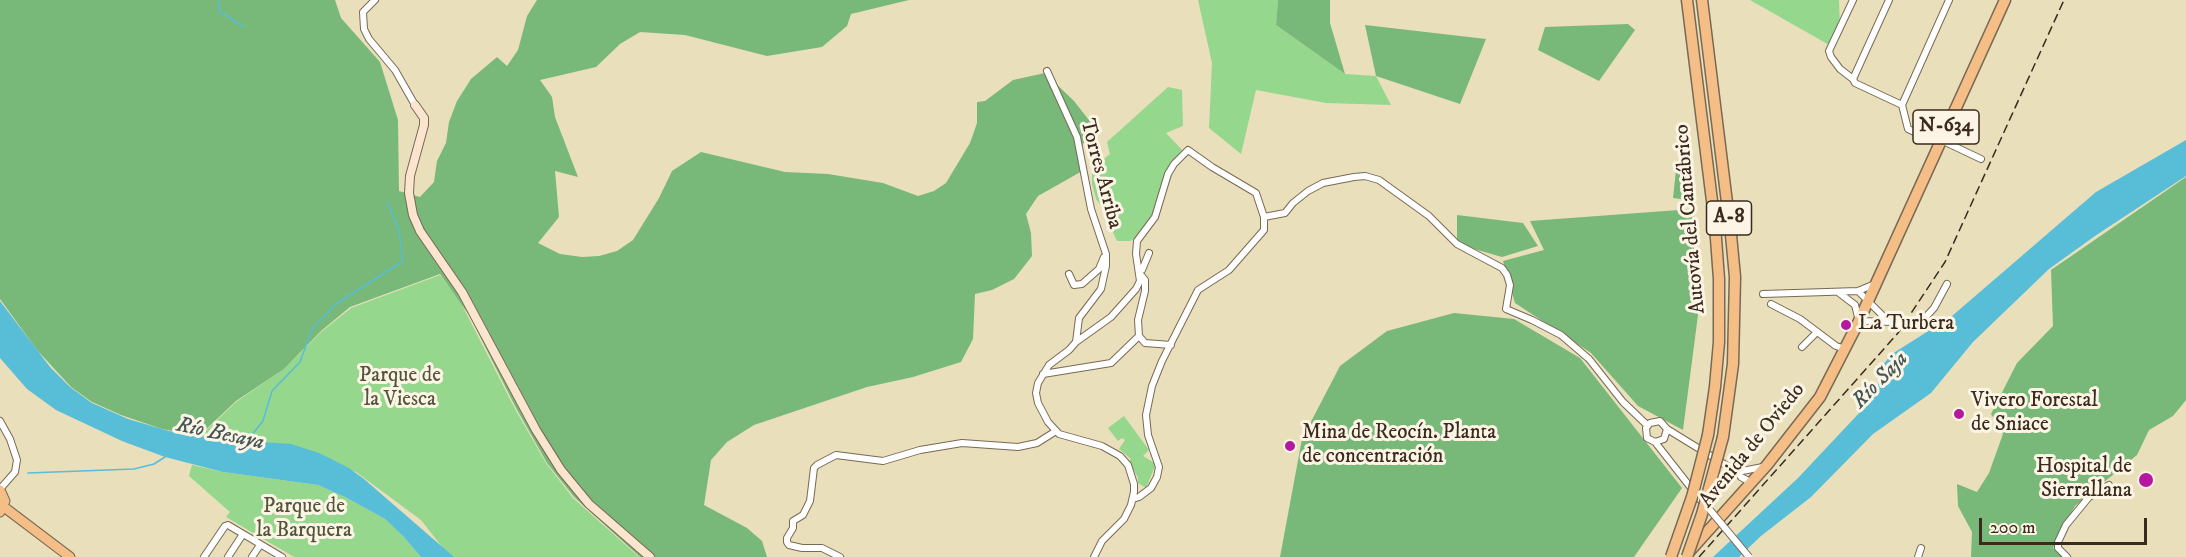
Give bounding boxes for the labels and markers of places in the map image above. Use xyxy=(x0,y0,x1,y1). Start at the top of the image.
place label: La Turbera xyxy=(1858,312,1954,338)
marker: La Turbera xyxy=(1839,318,1853,332)
place label: Vivero Forestal de Sniace xyxy=(1971,389,2098,439)
marker: Vivero Forestal de Sniace xyxy=(1952,407,1966,421)
place label: Mina de Reocín. Planta de concentración xyxy=(1302,421,1496,471)
marker: Mina de Reocín. Planta de concentración xyxy=(1283,439,1297,453)
place label: Hospital de Sierrallana xyxy=(2036,455,2132,505)
marker: Hospital de Sierrallana xyxy=(2137,471,2155,489)

